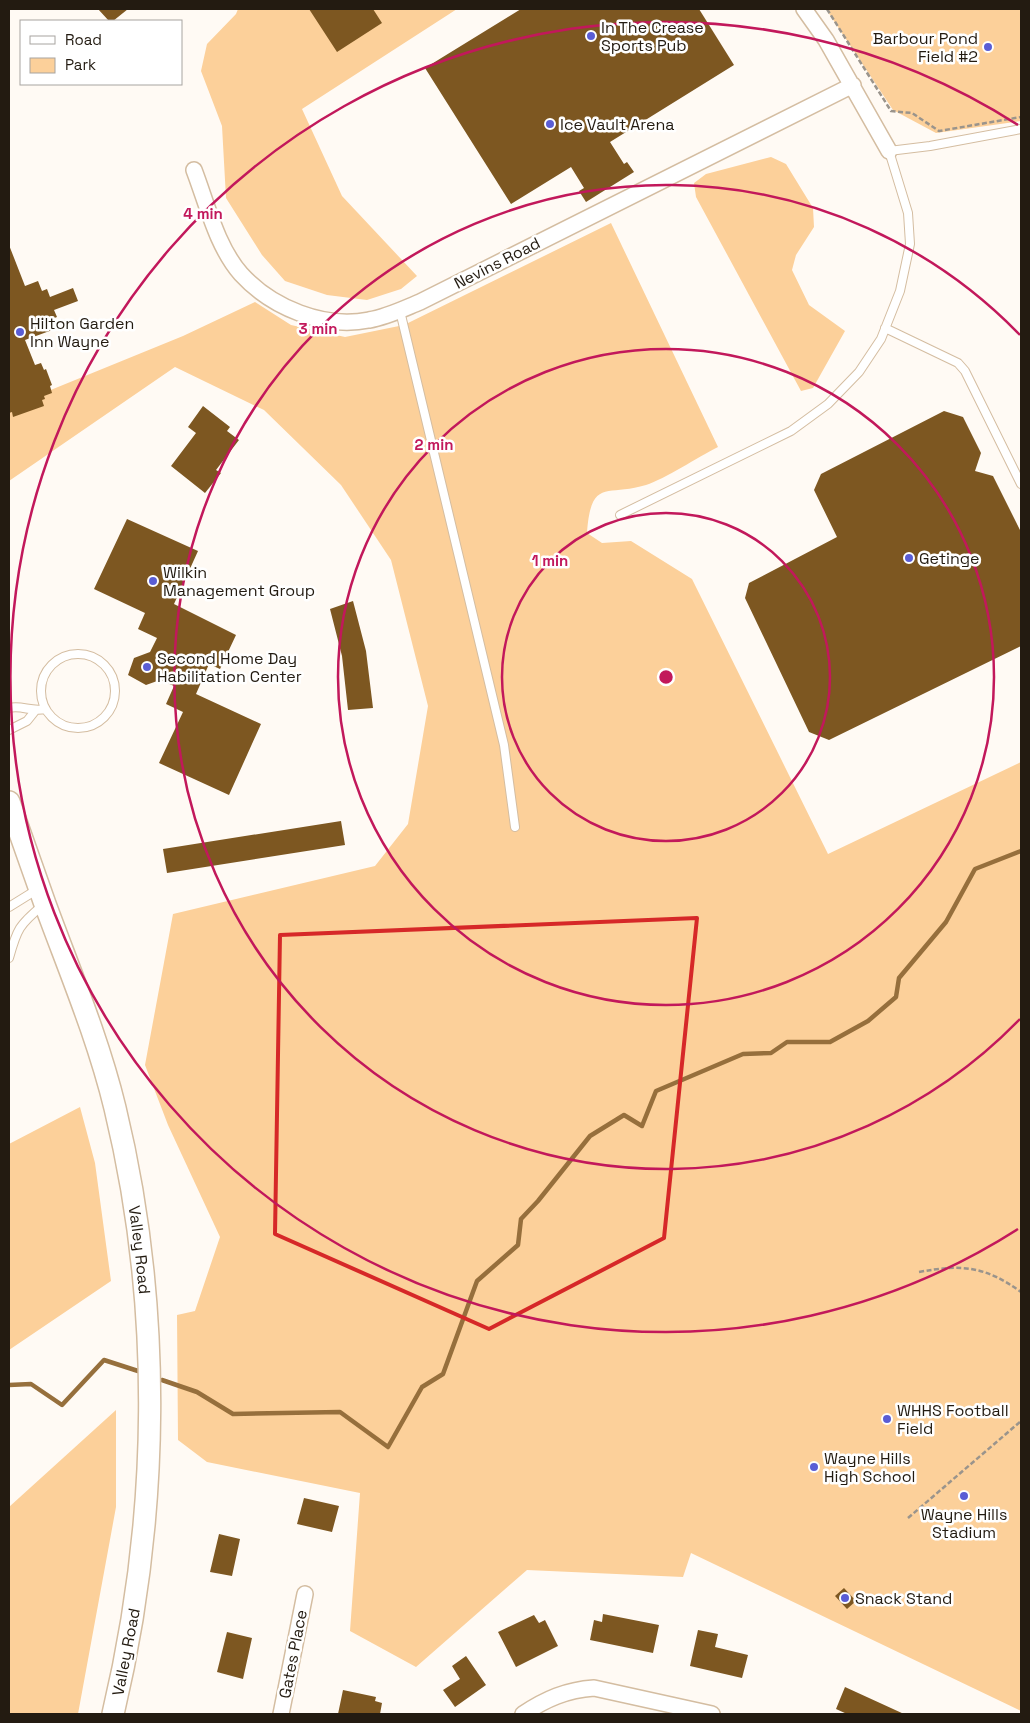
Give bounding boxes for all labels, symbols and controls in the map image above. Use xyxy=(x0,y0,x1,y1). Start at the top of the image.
place label: In The Crease Sports Pub xyxy=(601,17,704,56)
legend xyxy=(20,20,182,85)
place label: Barbour Pond Field #2 xyxy=(873,28,978,67)
text: Road xyxy=(65,30,102,49)
marker: In The Crease Sports Pub xyxy=(585,30,597,42)
marker: Barbour Pond Field #2 xyxy=(982,41,994,53)
text: Park xyxy=(65,55,96,74)
place label: Ice Vault Arena xyxy=(560,114,674,135)
marker: Ice Vault Arena xyxy=(544,118,556,130)
text: 4 min xyxy=(183,204,223,223)
street label: Nevins Road xyxy=(450,232,544,294)
place label: Hilton Garden Inn Wayne xyxy=(30,313,134,352)
text: 3 min xyxy=(299,319,337,338)
marker: Hilton Garden Inn Wayne xyxy=(14,326,26,338)
text: 2 min xyxy=(415,435,453,454)
place label: Getinge xyxy=(919,548,980,569)
text: 1 min xyxy=(532,551,568,570)
marker: Getinge xyxy=(903,552,915,564)
place label: Wilkin Management Group xyxy=(163,562,315,601)
marker: Wilkin Management Group xyxy=(147,575,159,587)
place label: Second Home Day Habilitation Center xyxy=(157,648,302,687)
marker: Second Home Day Habilitation Center xyxy=(141,661,153,673)
centre of rings xyxy=(657,668,675,686)
street label: Valley Road xyxy=(124,1204,156,1295)
place label: WHHS Football Field xyxy=(897,1400,1009,1439)
marker: WHHS Football Field xyxy=(881,1413,893,1425)
place label: Wayne Hills High School xyxy=(824,1448,915,1487)
marker: Wayne Hills High School xyxy=(808,1461,820,1473)
marker: Wayne Hills Stadium xyxy=(958,1490,970,1502)
place label: Wayne Hills Stadium xyxy=(921,1504,1007,1543)
place label: Snack Stand xyxy=(855,1588,952,1609)
marker: Snack Stand xyxy=(839,1592,851,1604)
street label: Valley Road xyxy=(107,1606,145,1698)
street label: Gates Place xyxy=(274,1608,312,1700)

